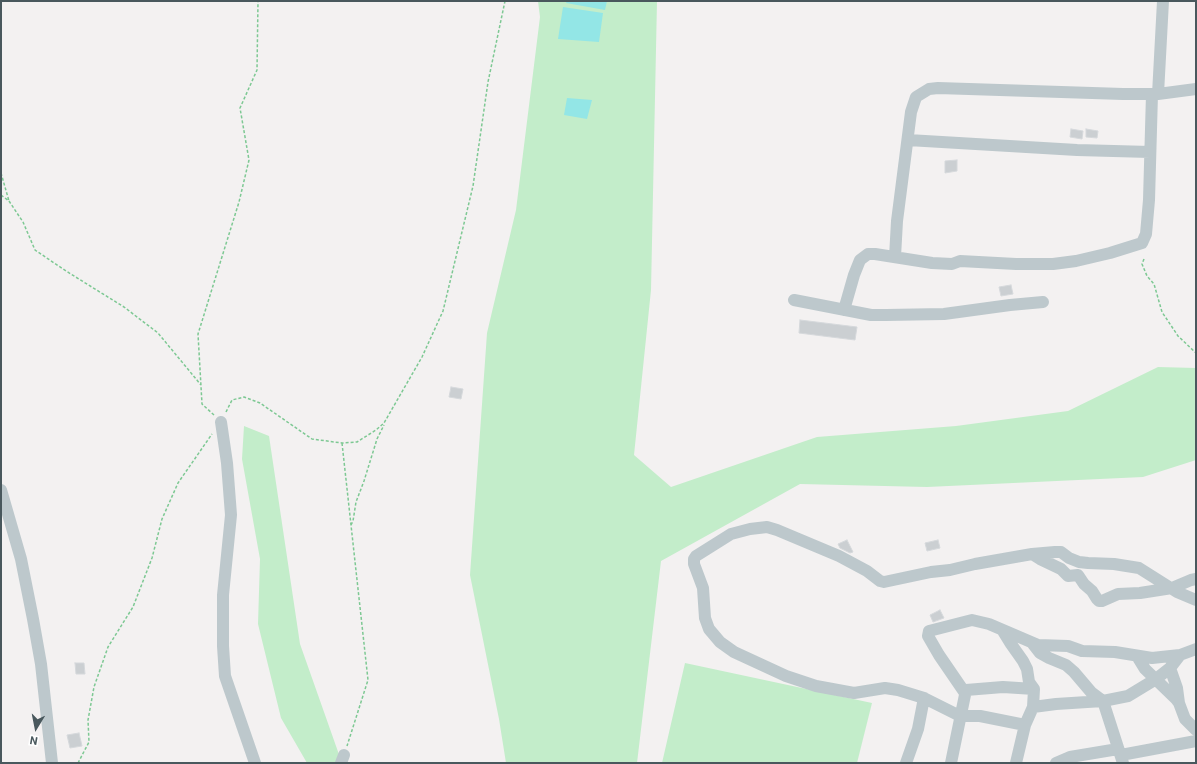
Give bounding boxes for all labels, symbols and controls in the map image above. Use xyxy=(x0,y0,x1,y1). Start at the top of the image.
north arrow xyxy=(16,708,56,748)
text: N xyxy=(29,733,39,747)

